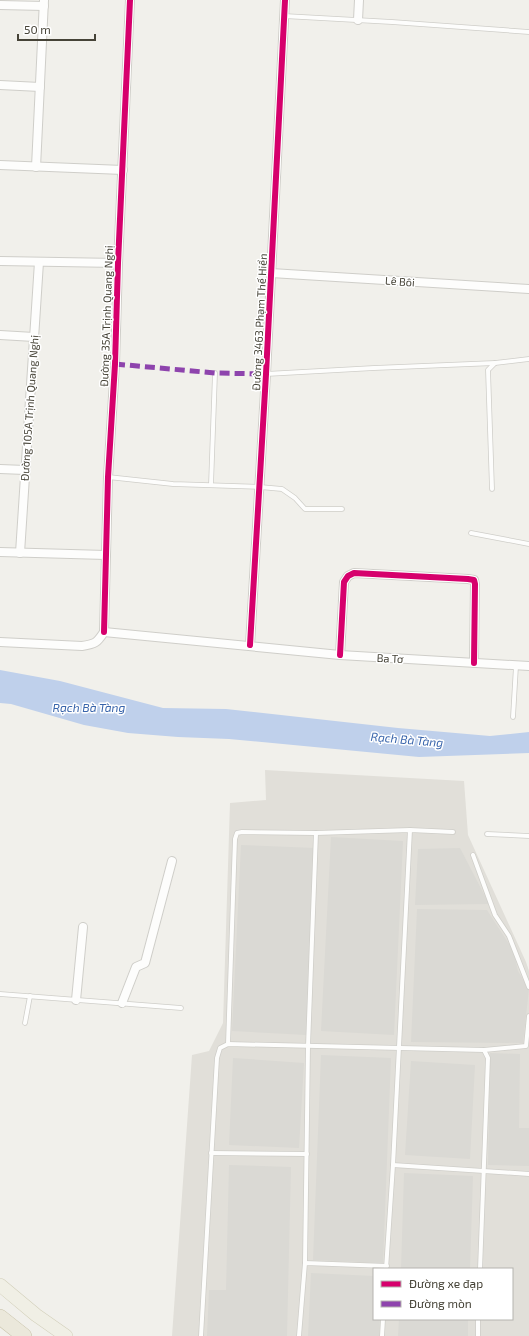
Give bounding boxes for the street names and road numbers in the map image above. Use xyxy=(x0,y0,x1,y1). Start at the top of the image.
street label: Đường 35A Trịnh Quang Nghị xyxy=(97,245,116,387)
street label: Đường 3463 Phạm Thế Hiển xyxy=(249,253,270,391)
street label: Lê Bôi xyxy=(385,273,415,289)
street label: Đường 105A Trịnh Quang Nghị xyxy=(17,335,42,482)
street label: Ba Tơ xyxy=(376,651,404,665)

